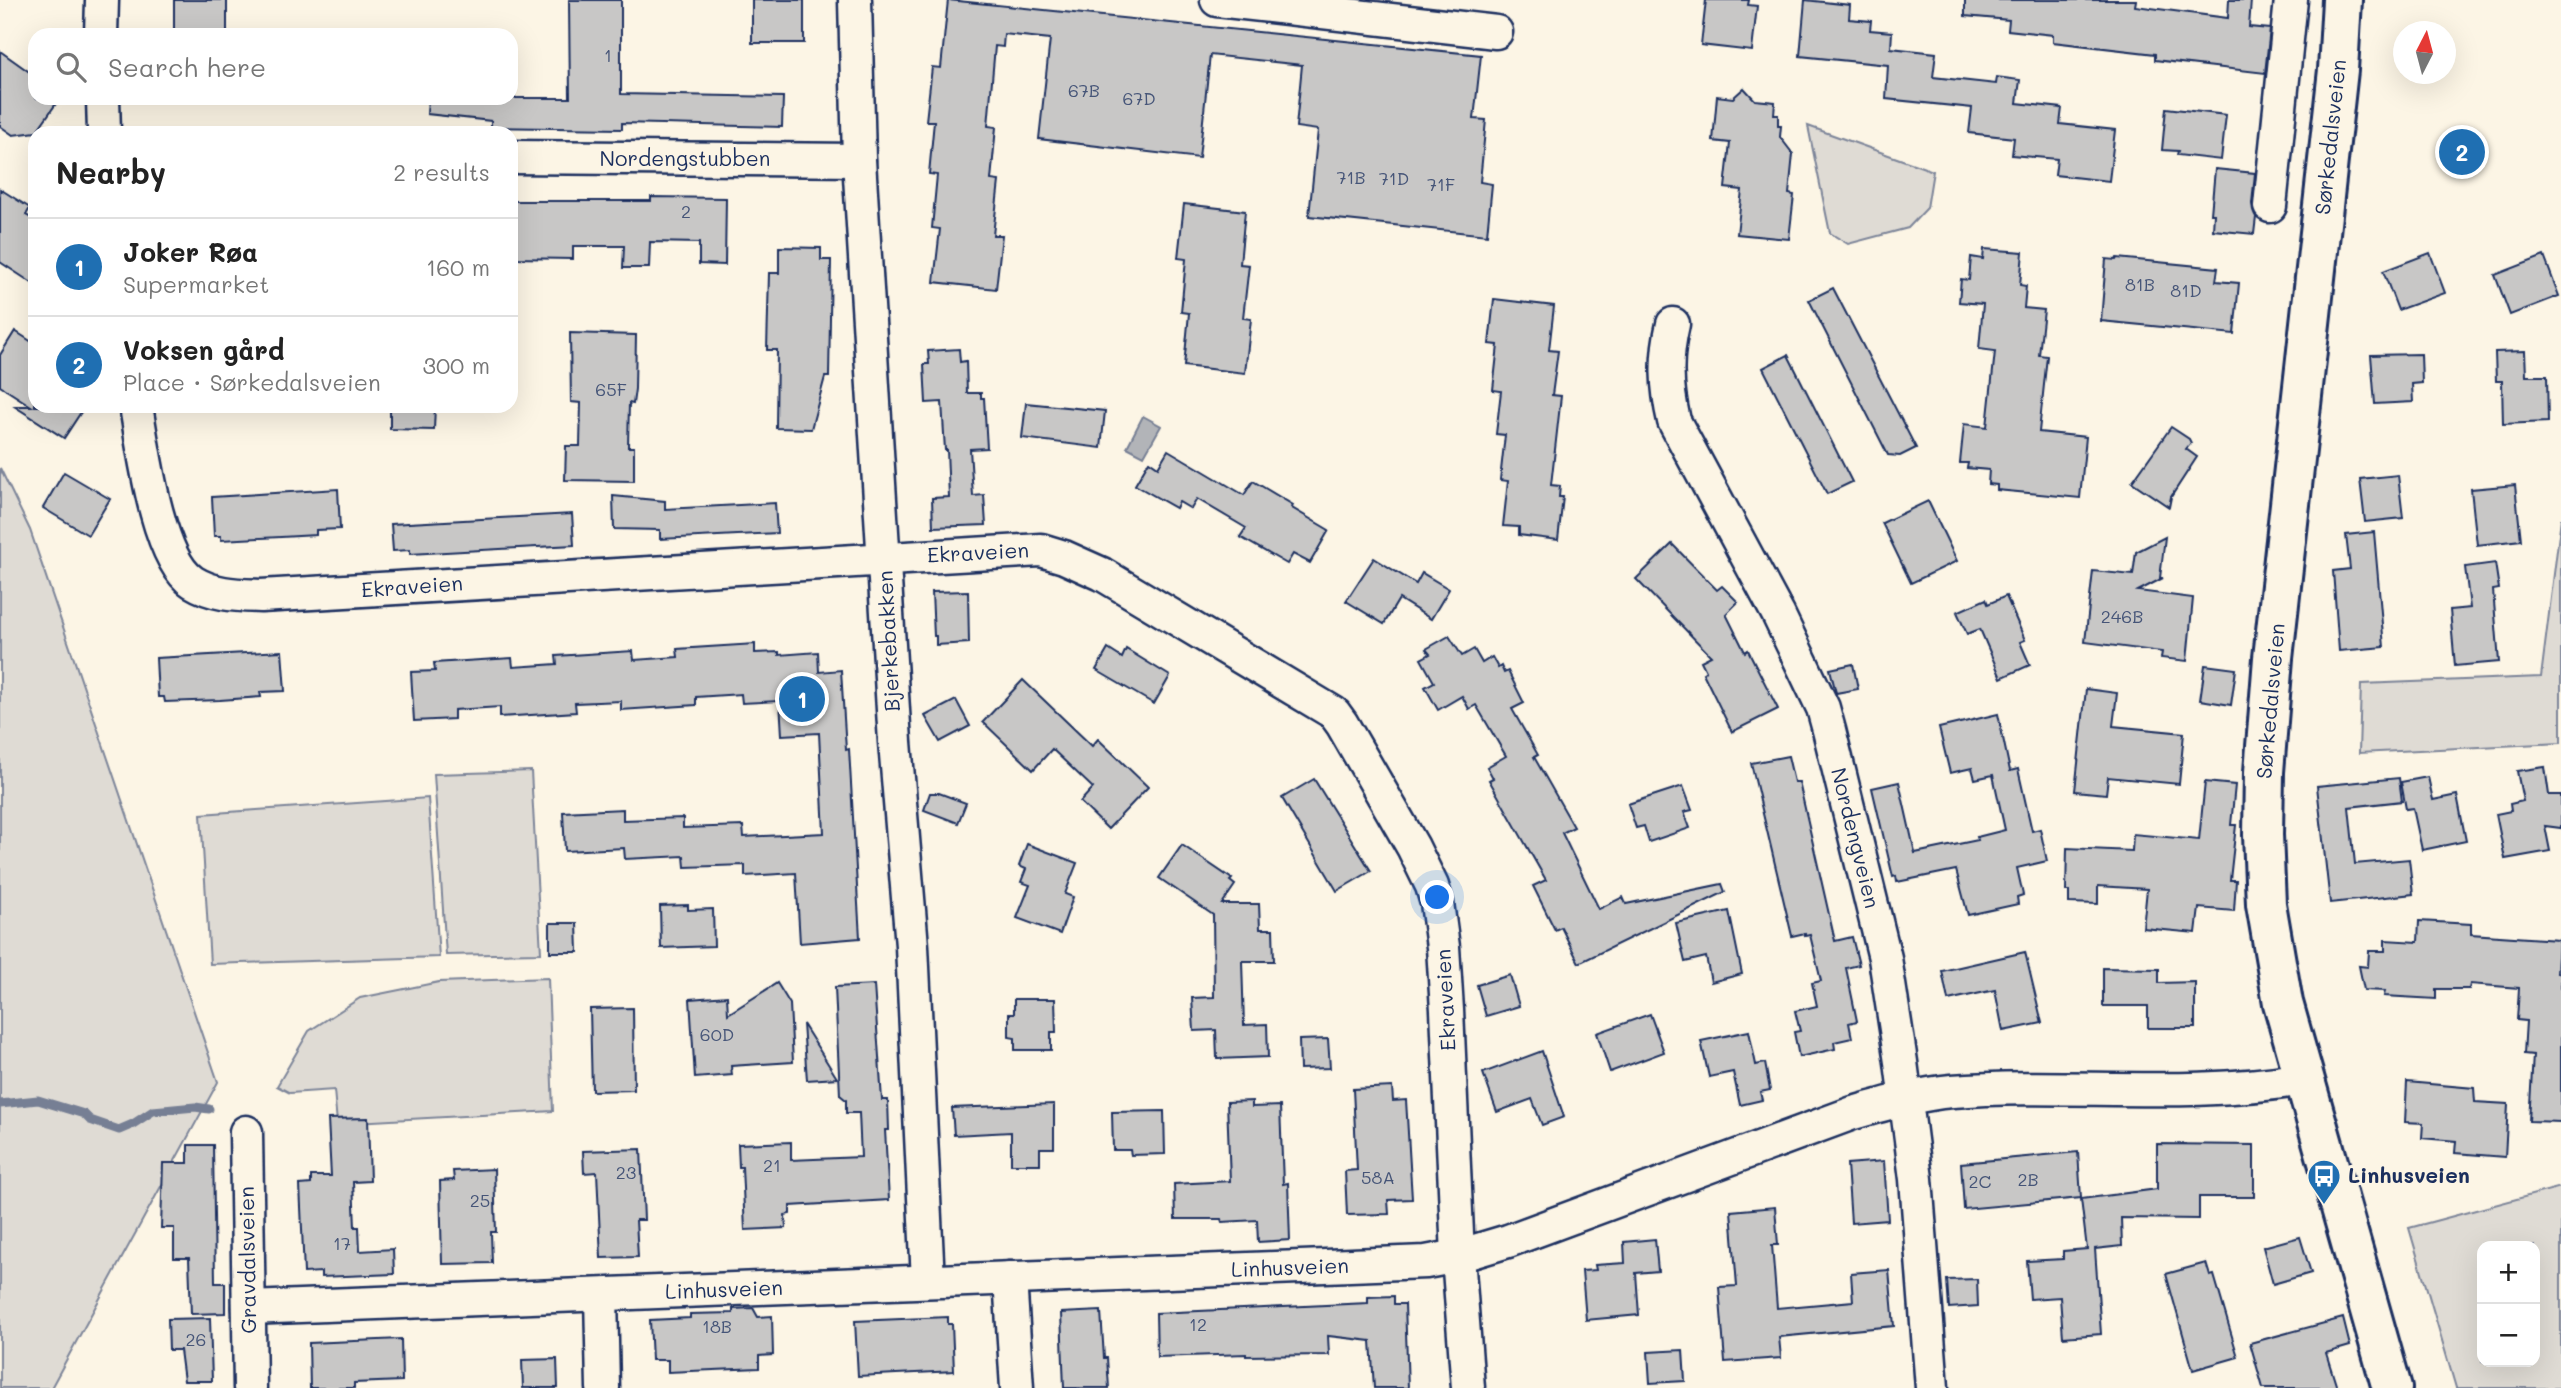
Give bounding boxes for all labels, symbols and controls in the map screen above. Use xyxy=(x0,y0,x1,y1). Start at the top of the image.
north arrow xyxy=(2393,21,2456,84)
search box xyxy=(28,28,518,105)
house number: 1 xyxy=(604,43,612,67)
icon: search xyxy=(52,48,90,86)
text: Search here xyxy=(108,50,266,84)
street label: Sørkedalsveien xyxy=(2308,58,2351,216)
house number: 67B xyxy=(1068,78,1100,102)
house number: 67D xyxy=(1122,86,1156,110)
pin: 2 xyxy=(2439,126,2485,178)
street label: Nordengstubben xyxy=(600,144,770,171)
text: Nearby xyxy=(56,152,166,192)
text: 2 results xyxy=(393,157,490,187)
house number: 71B xyxy=(1336,165,1366,189)
house number: 71D xyxy=(1379,166,1409,190)
house number: 71F xyxy=(1427,172,1455,196)
house number: 2 xyxy=(681,199,691,223)
text: Joker Røa xyxy=(123,235,258,269)
text: 1 xyxy=(74,252,84,282)
text: 160 m xyxy=(426,252,490,282)
text: Supermarket xyxy=(123,269,269,299)
house number: 81B xyxy=(2125,272,2155,296)
house number: 81D xyxy=(2170,278,2202,302)
text: Voksen gård xyxy=(123,333,284,367)
text: 2 xyxy=(73,350,85,380)
text: 300 m xyxy=(422,350,490,380)
text: Place · Sørkedalsveien xyxy=(123,367,381,397)
house number: 65F xyxy=(595,377,627,401)
street label: Ekraveien xyxy=(926,535,1030,568)
street label: Ekraveien xyxy=(360,568,464,603)
street label: Bjerkebakken xyxy=(870,570,905,712)
house number: 246B xyxy=(2101,604,2143,628)
street label: Sørkedalsveien xyxy=(2249,622,2290,780)
pin: 1 xyxy=(779,673,825,725)
street label: Nordengveien xyxy=(1826,765,1887,911)
your location xyxy=(1420,880,1454,914)
street label: Ekraveien xyxy=(1428,948,1461,1052)
house number: 60D xyxy=(700,1022,734,1046)
house number: 21 xyxy=(763,1153,781,1177)
bus stop icon: Linhusveien xyxy=(2305,1157,2343,1206)
house number: 23 xyxy=(616,1160,636,1184)
place label: Linhusveien xyxy=(2348,1161,2470,1188)
house number: 58A xyxy=(1361,1165,1395,1189)
house number: 2B xyxy=(2017,1167,2039,1191)
house number: 2C xyxy=(1969,1169,1992,1193)
street label: Gravdalsveien xyxy=(232,1186,261,1334)
house number: 25 xyxy=(470,1188,490,1212)
house number: 17 xyxy=(333,1231,351,1255)
map controls xyxy=(2477,1241,2540,1367)
button: + xyxy=(2477,1241,2540,1304)
street label: Linhusveien xyxy=(1231,1251,1349,1282)
street label: Linhusveien xyxy=(665,1273,783,1304)
button: − xyxy=(2477,1304,2540,1367)
house number: 12 xyxy=(1189,1312,1207,1336)
house number: 18B xyxy=(702,1314,732,1338)
house number: 26 xyxy=(186,1327,206,1351)

